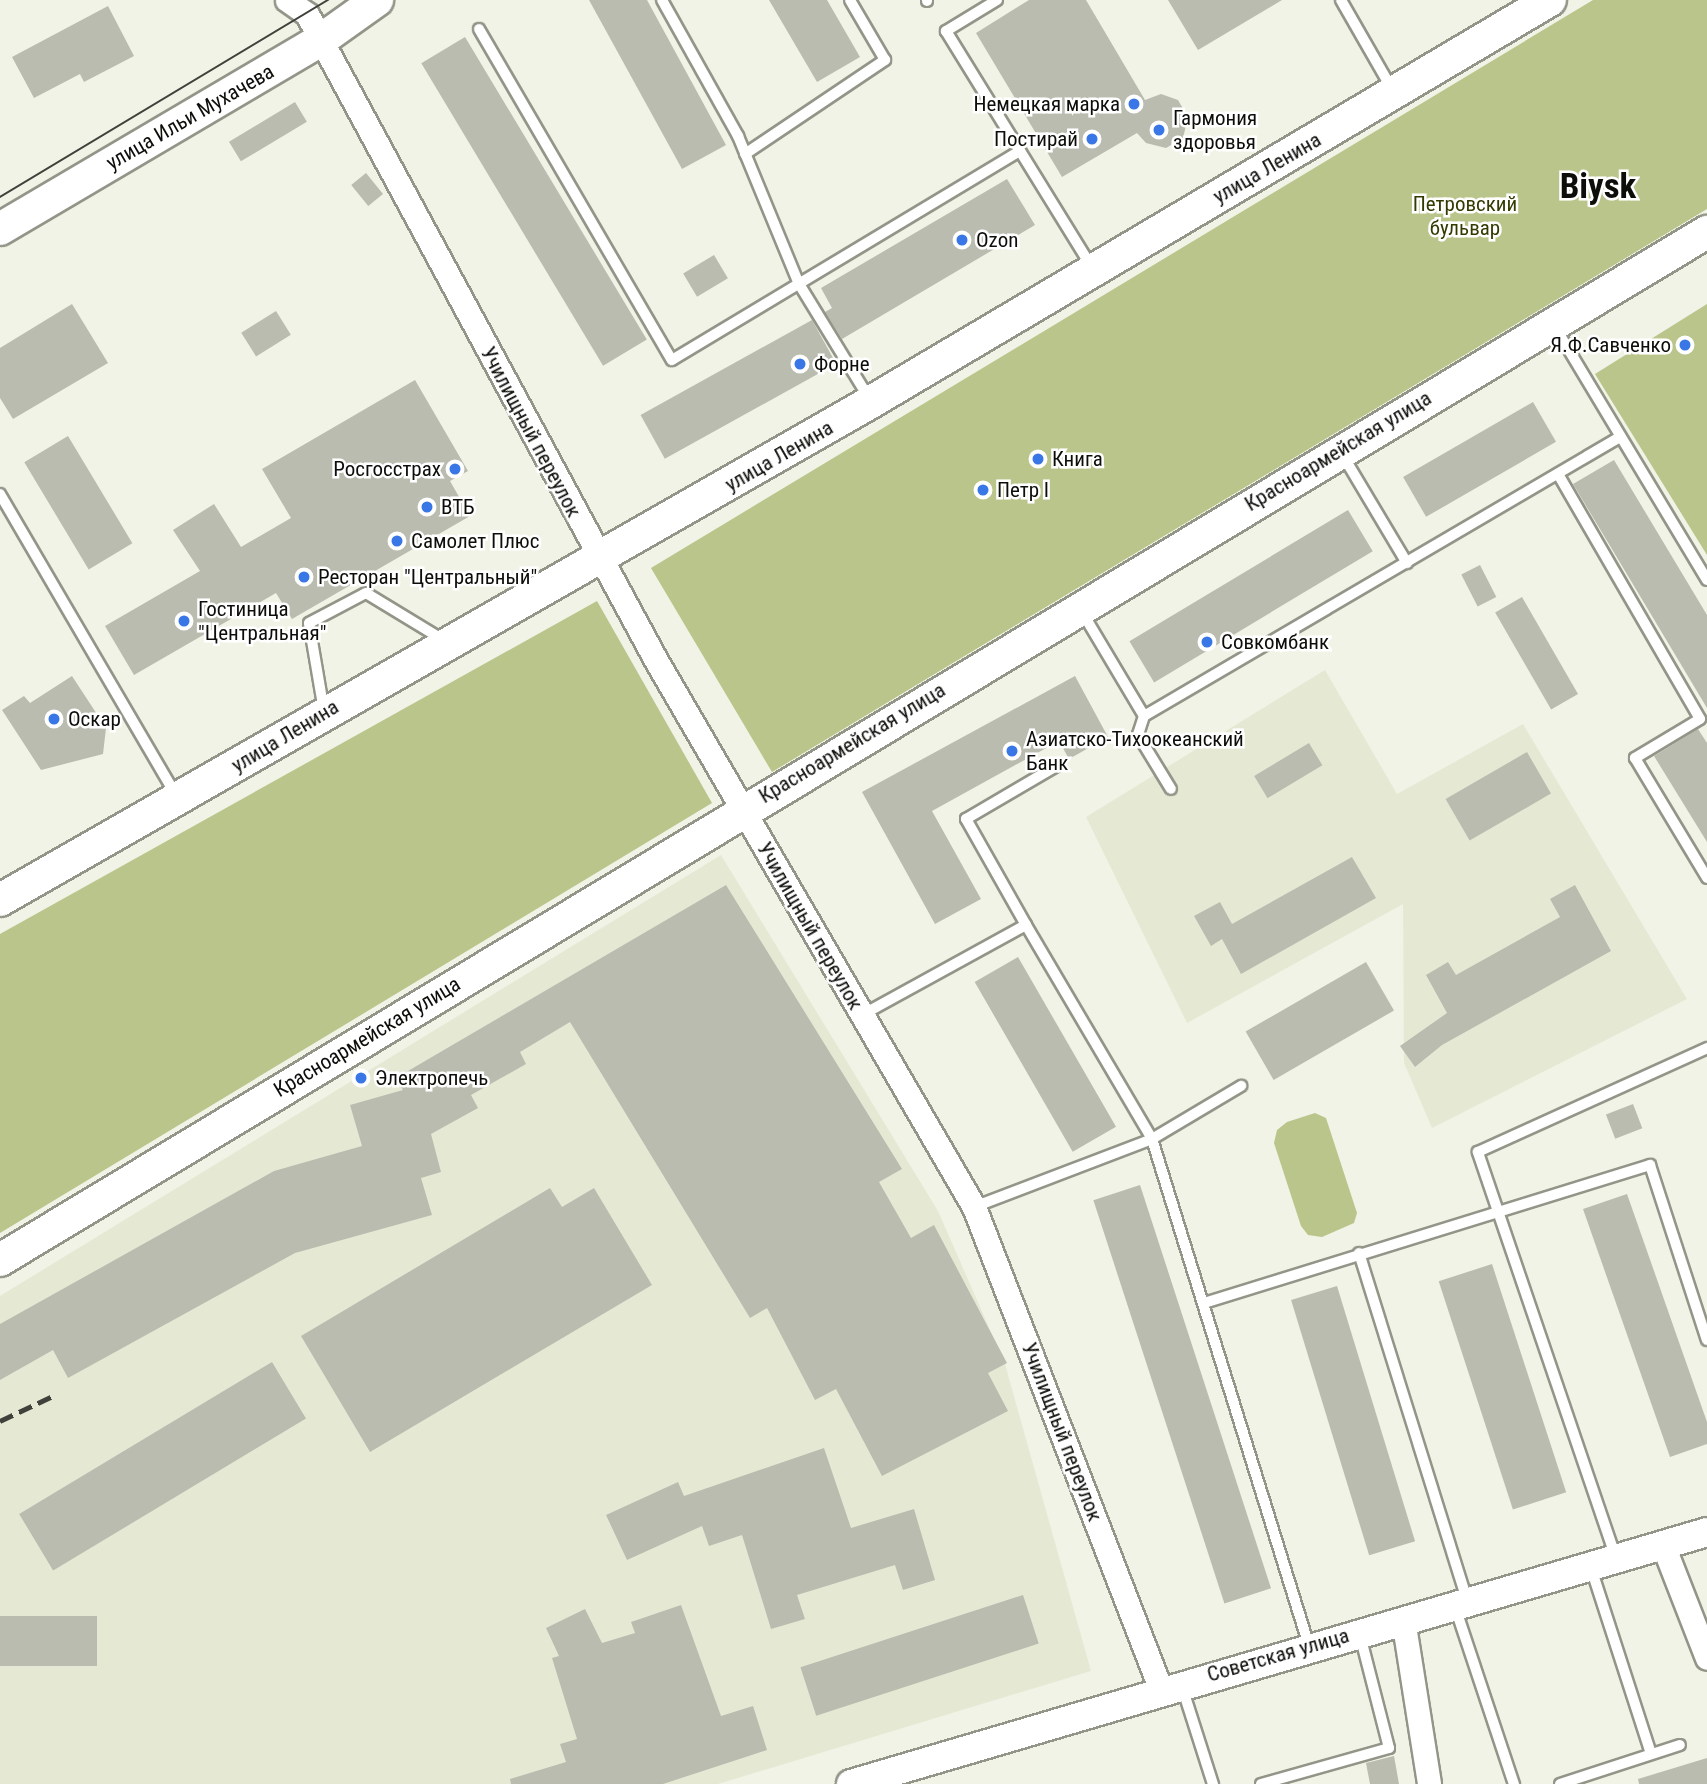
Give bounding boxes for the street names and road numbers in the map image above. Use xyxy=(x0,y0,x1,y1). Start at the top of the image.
street label: улица Ильи Мухачева xyxy=(102,59,278,175)
street label: улица Ленина xyxy=(1209,127,1325,209)
street label: Училищный переулок xyxy=(475,342,587,522)
street label: Красноармейская улица xyxy=(1240,385,1436,517)
street label: улица Ленина xyxy=(721,415,837,497)
street label: Красноармейская улица xyxy=(754,677,950,809)
street label: улица Ленина xyxy=(227,694,343,778)
street label: Училищный переулок xyxy=(752,838,868,1014)
street label: Красноармейская улица xyxy=(269,971,465,1103)
street label: Училищный переулок xyxy=(1016,1339,1108,1525)
street label: Советская улица xyxy=(1204,1623,1352,1687)

